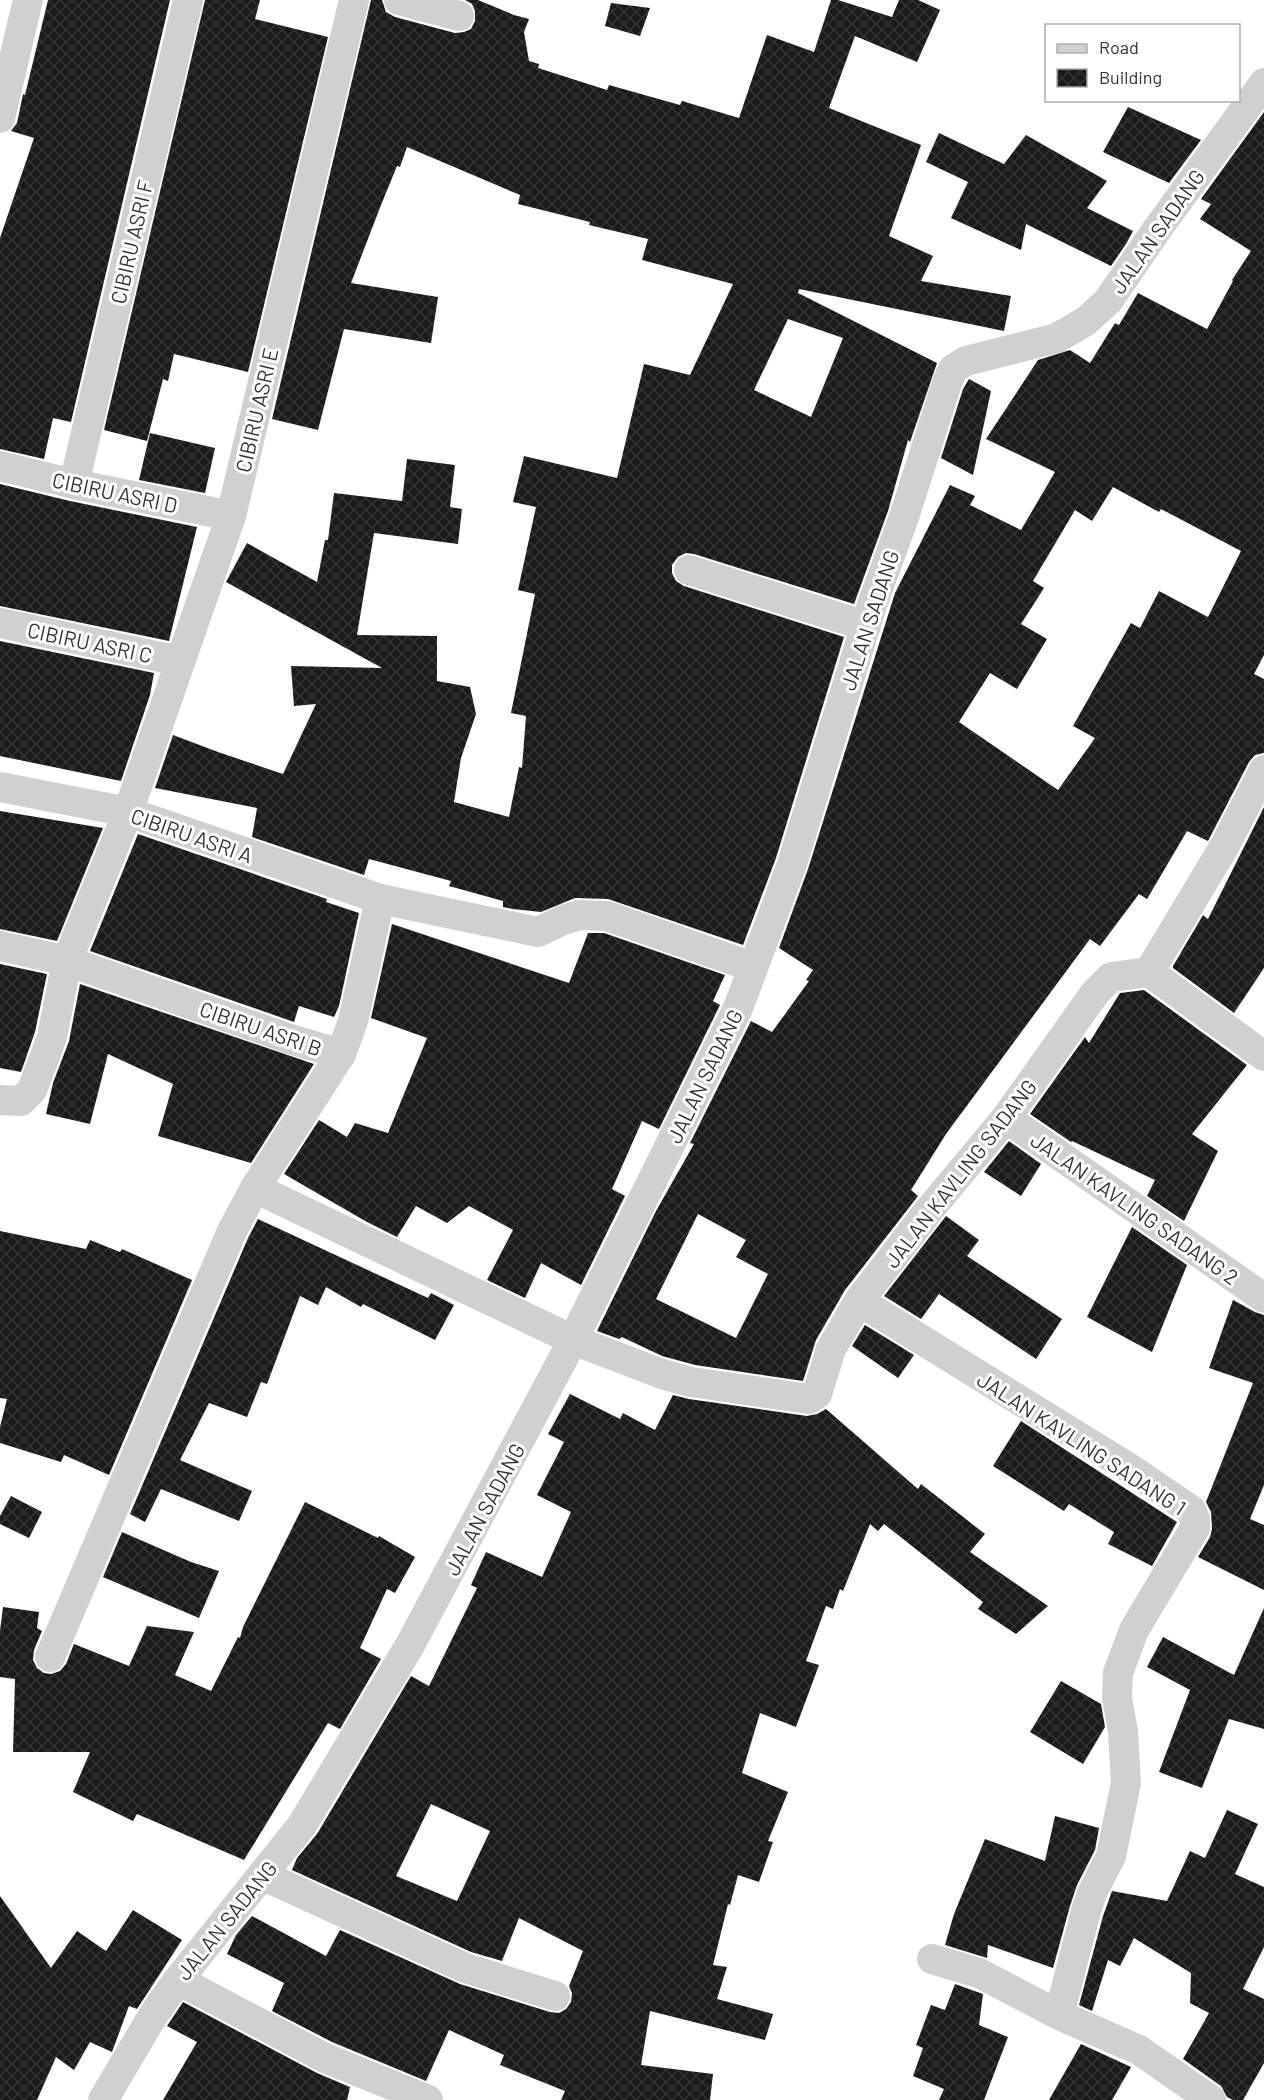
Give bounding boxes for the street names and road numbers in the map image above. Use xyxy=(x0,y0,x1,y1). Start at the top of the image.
street label: JALAN SADANG xyxy=(1105,164,1209,298)
street label: CIBIRU ASRI F xyxy=(105,178,157,306)
street label: CIBIRU ASRI E xyxy=(230,345,282,475)
street label: CIBIRU ASRI D xyxy=(50,467,180,517)
street label: JALAN SADANG xyxy=(835,547,903,693)
street label: CIBIRU ASRI C xyxy=(25,617,155,667)
street label: CIBIRU ASRI A xyxy=(128,803,256,868)
street label: CIBIRU ASRI B xyxy=(197,995,325,1061)
street label: JALAN SADANG xyxy=(661,1005,747,1147)
street label: JALAN KAVLING SADANG xyxy=(879,1074,1041,1272)
street label: JALAN KAVLING SADANG 2 xyxy=(1026,1127,1244,1289)
street label: JALAN KAVLING SADANG 1 xyxy=(973,1366,1191,1520)
street label: JALAN SADANG xyxy=(439,1439,529,1579)
street label: JALAN SADANG xyxy=(170,1855,282,1985)

